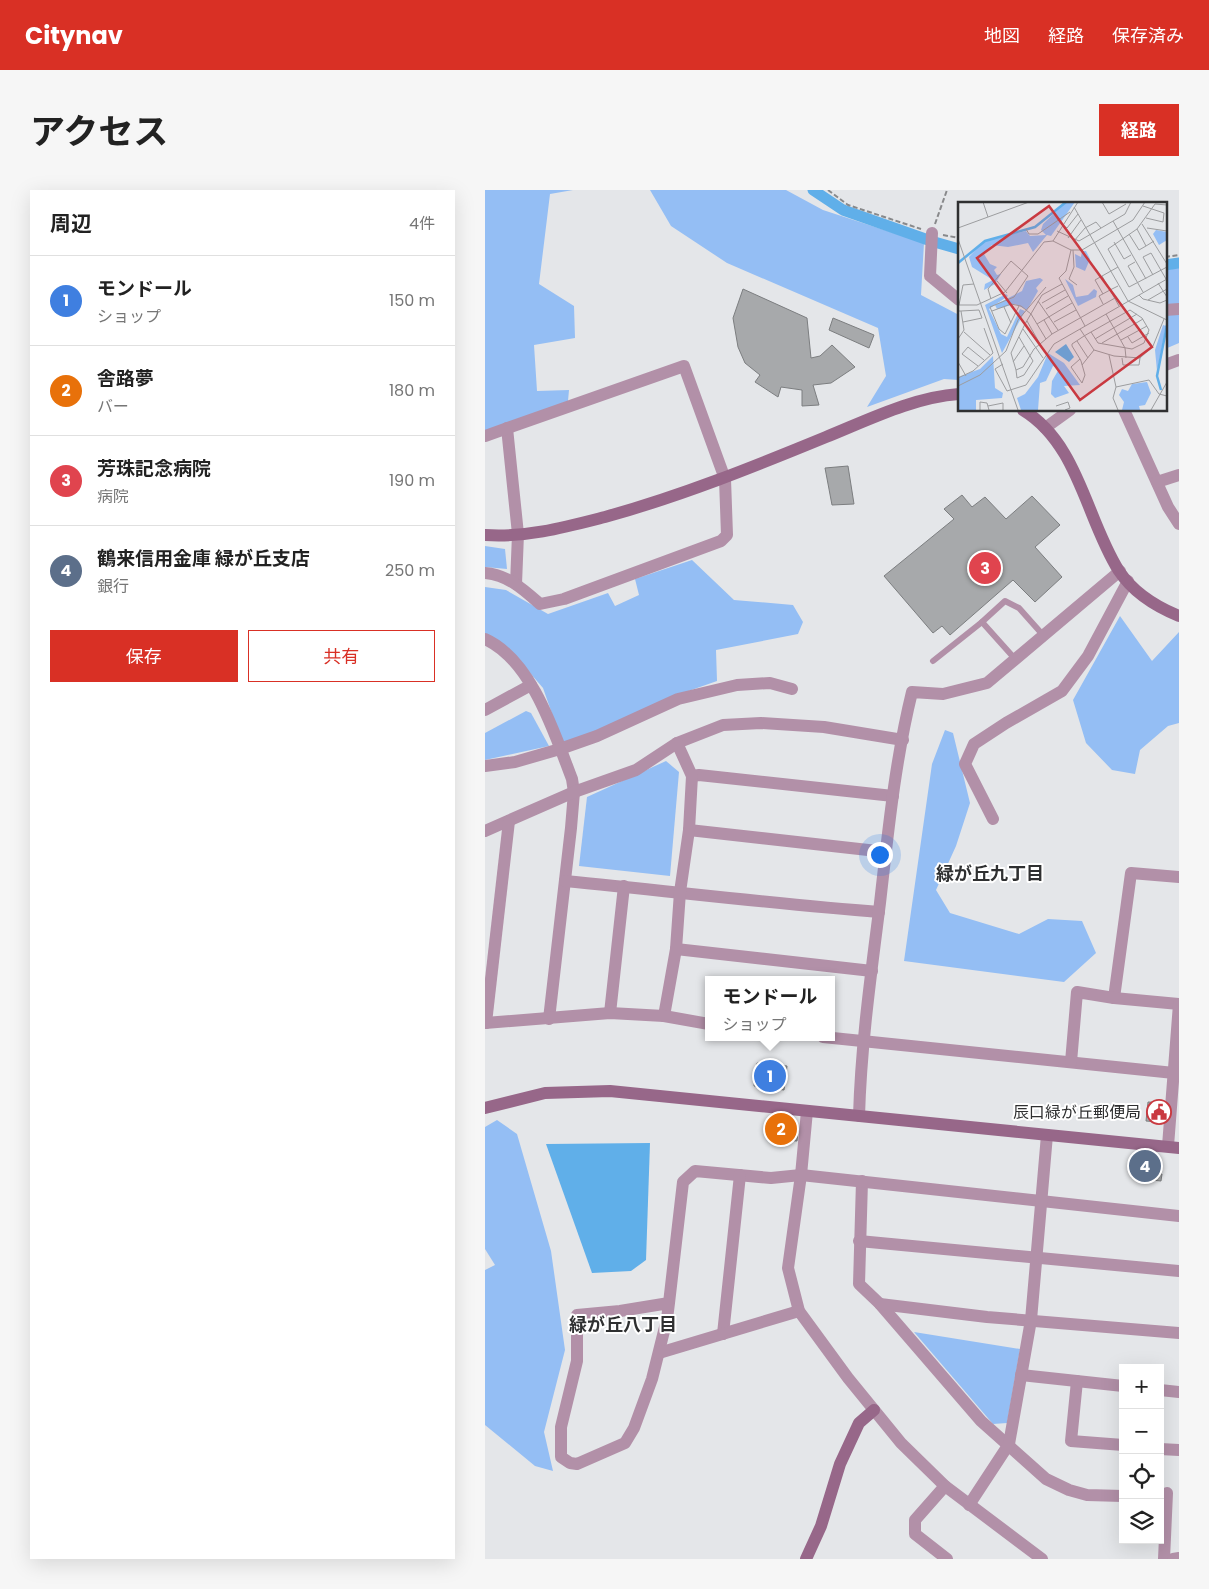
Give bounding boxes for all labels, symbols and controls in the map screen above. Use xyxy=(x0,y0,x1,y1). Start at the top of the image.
text: Citynav xyxy=(25,19,123,52)
text: 地図 xyxy=(984,23,1020,48)
text: 経路 xyxy=(1048,23,1084,48)
text: 保存済み xyxy=(1112,23,1184,48)
button: 経路 xyxy=(1099,104,1179,156)
text: アクセス xyxy=(30,107,168,156)
inset map xyxy=(958,202,1167,411)
text: 周辺 xyxy=(50,209,92,238)
text: 4件 xyxy=(409,212,435,235)
text: モンドール xyxy=(97,275,192,302)
text: 1 xyxy=(63,289,69,312)
text: 150 m xyxy=(389,289,435,312)
text: ショップ xyxy=(97,305,161,328)
text: 舎路夢 xyxy=(97,365,154,392)
text: 2 xyxy=(61,379,71,402)
text: 180 m xyxy=(389,379,435,402)
text: バー xyxy=(97,395,129,418)
text: 芳珠記念病院 xyxy=(97,455,211,482)
text: 3 xyxy=(61,469,71,492)
text: 190 m xyxy=(389,469,435,492)
text: 病院 xyxy=(97,485,129,508)
text: 鶴来信用金庫 緑が丘支店 xyxy=(97,545,310,572)
pin: 3 xyxy=(969,549,1001,587)
text: 4 xyxy=(61,559,71,582)
text: 250 m xyxy=(385,559,435,582)
text: 銀行 xyxy=(97,575,129,598)
button: 保存 xyxy=(50,630,238,682)
button: 共有 xyxy=(248,630,435,682)
your location xyxy=(867,842,893,868)
district label: 緑が丘九丁目 xyxy=(936,861,1044,886)
popup xyxy=(705,976,835,1041)
text: モンドール xyxy=(722,983,818,1010)
text: ショップ xyxy=(722,1013,787,1036)
pin: 1 xyxy=(754,1057,786,1095)
public building icon: 辰口緑が丘郵便局 xyxy=(1146,1099,1172,1125)
place label: 辰口緑が丘郵便局 xyxy=(1013,1101,1141,1124)
pin: 2 xyxy=(765,1110,797,1148)
pin: 4 xyxy=(1129,1147,1161,1185)
district label: 緑が丘八丁目 xyxy=(569,1312,677,1337)
map controls xyxy=(1119,1364,1164,1544)
button: + xyxy=(1119,1364,1164,1409)
button: − xyxy=(1119,1409,1164,1454)
button: locate xyxy=(1119,1454,1164,1499)
button: layers xyxy=(1119,1499,1164,1544)

